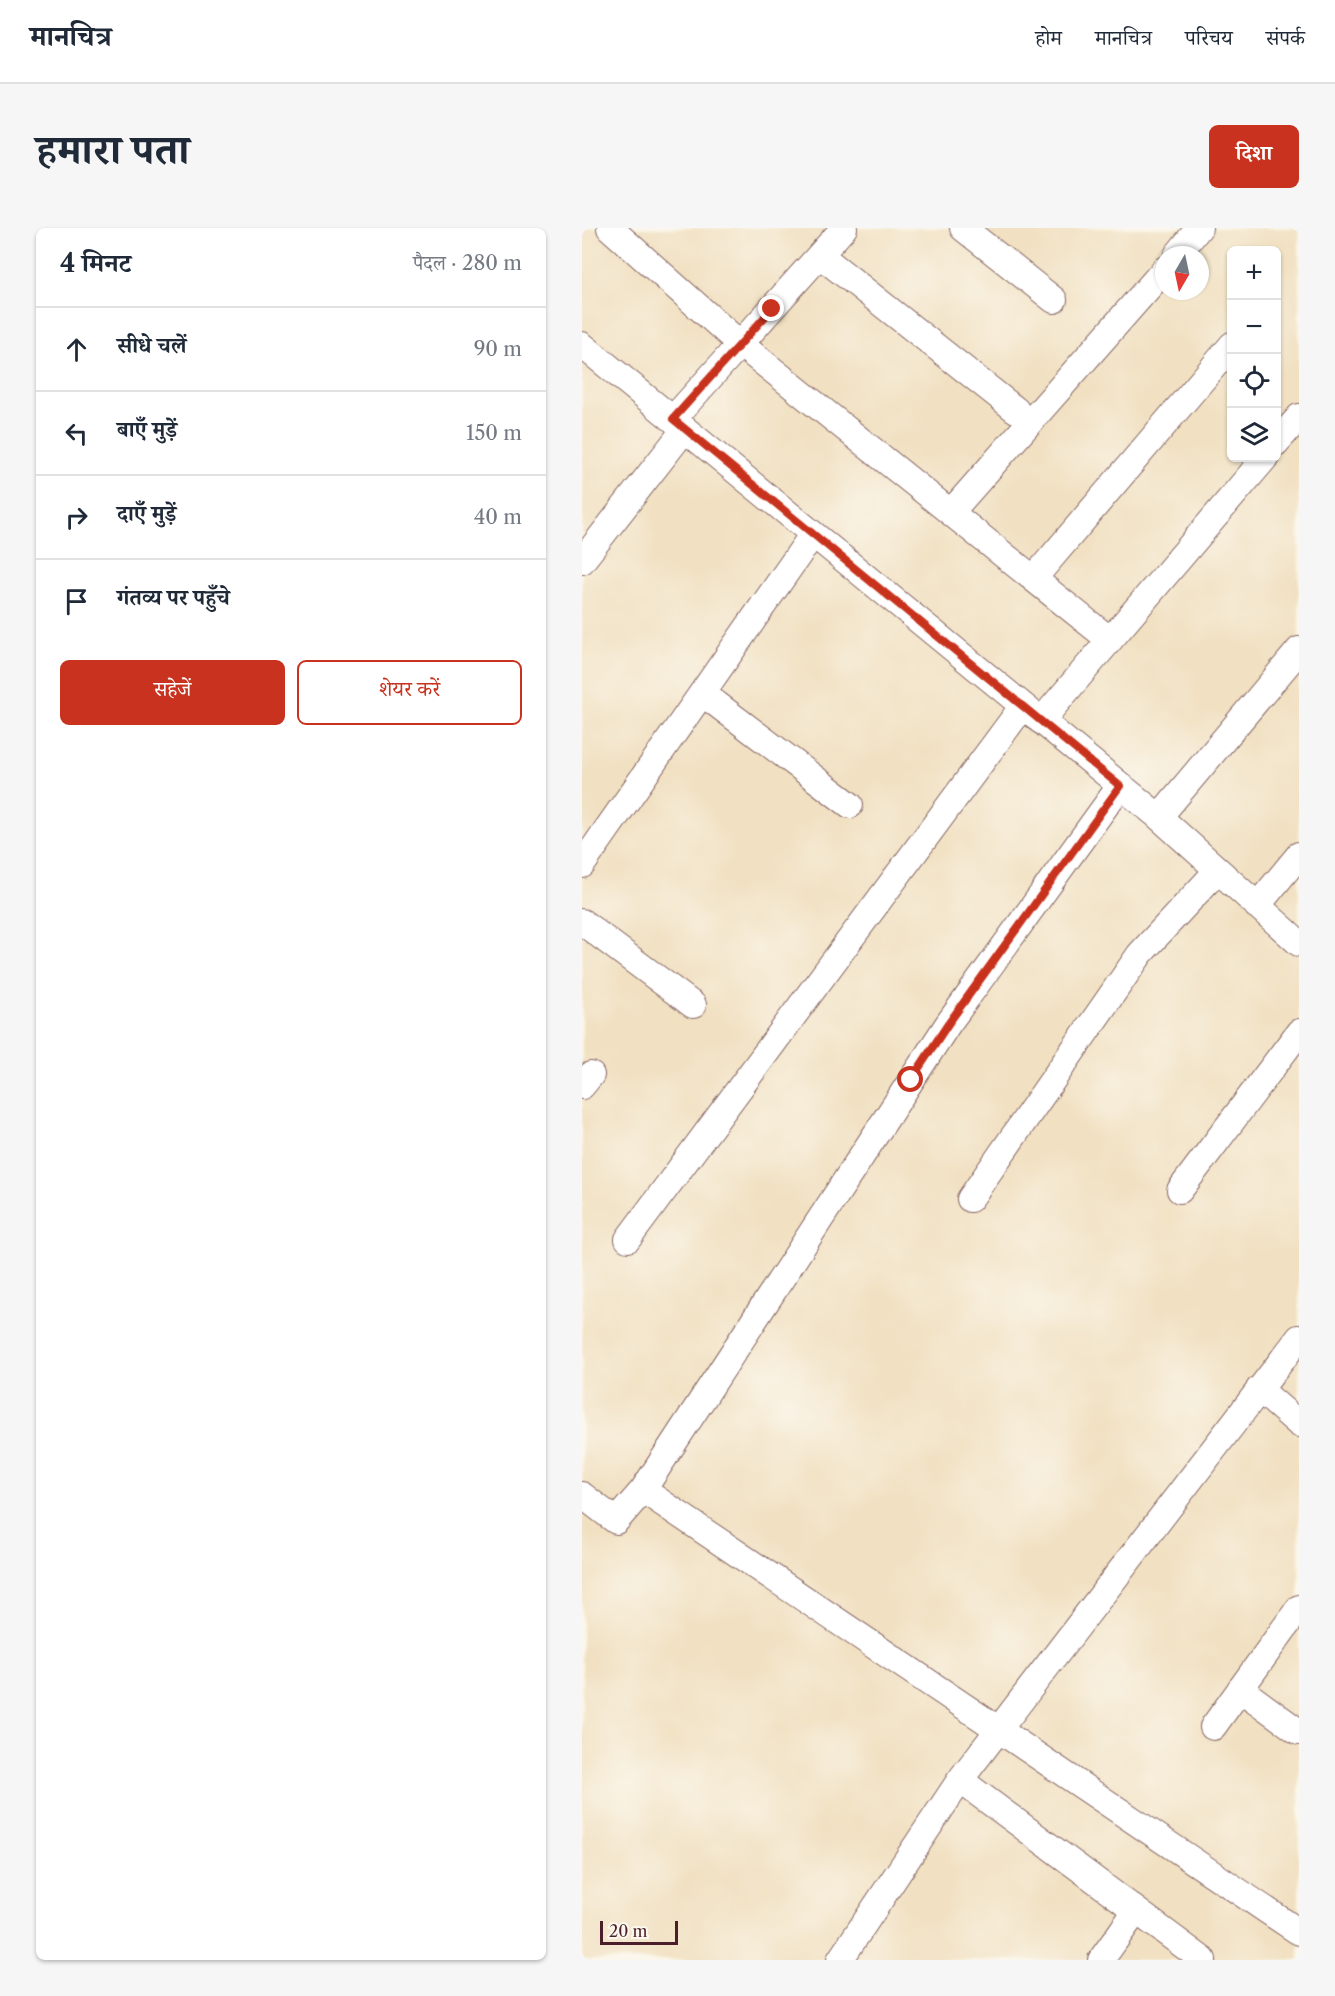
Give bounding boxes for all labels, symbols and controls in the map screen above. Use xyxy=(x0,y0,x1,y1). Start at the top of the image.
text: मानचित्र xyxy=(30,19,112,53)
text: होम xyxy=(1035,25,1062,50)
text: मानचित्र xyxy=(1095,25,1152,50)
text: परिचय xyxy=(1185,25,1233,50)
text: संपर्क xyxy=(1266,25,1305,50)
text: हमारा पता xyxy=(36,123,189,175)
button: दिशा xyxy=(1209,125,1299,188)
north arrow xyxy=(1155,246,1209,300)
map controls xyxy=(1227,246,1281,462)
button: + xyxy=(1227,246,1281,300)
text: 4 मिनट xyxy=(60,247,131,279)
text: पैदल · 280 m xyxy=(413,251,522,275)
route end xyxy=(758,295,784,321)
button: − xyxy=(1227,300,1281,354)
text: सीधे चलें xyxy=(117,332,186,359)
icon: ahead xyxy=(60,333,93,366)
text: 90 m xyxy=(474,337,522,361)
button: locate xyxy=(1227,354,1281,408)
button: layers xyxy=(1227,408,1281,462)
text: बाएँ मुड़ें xyxy=(117,416,177,443)
icon: left xyxy=(60,417,93,450)
text: 150 m xyxy=(466,421,522,445)
text: दाएँ मुड़ें xyxy=(117,500,176,527)
icon: right xyxy=(60,501,93,534)
text: 40 m xyxy=(474,505,522,529)
text: गंतव्य पर पहुँचे xyxy=(117,584,230,611)
icon: arrive xyxy=(60,585,93,618)
button: सहेजें xyxy=(60,660,285,725)
button: शेयर करें xyxy=(297,660,522,725)
route start xyxy=(897,1066,923,1092)
scale bar xyxy=(600,1918,678,1946)
text: 20 m xyxy=(609,1921,648,1941)

